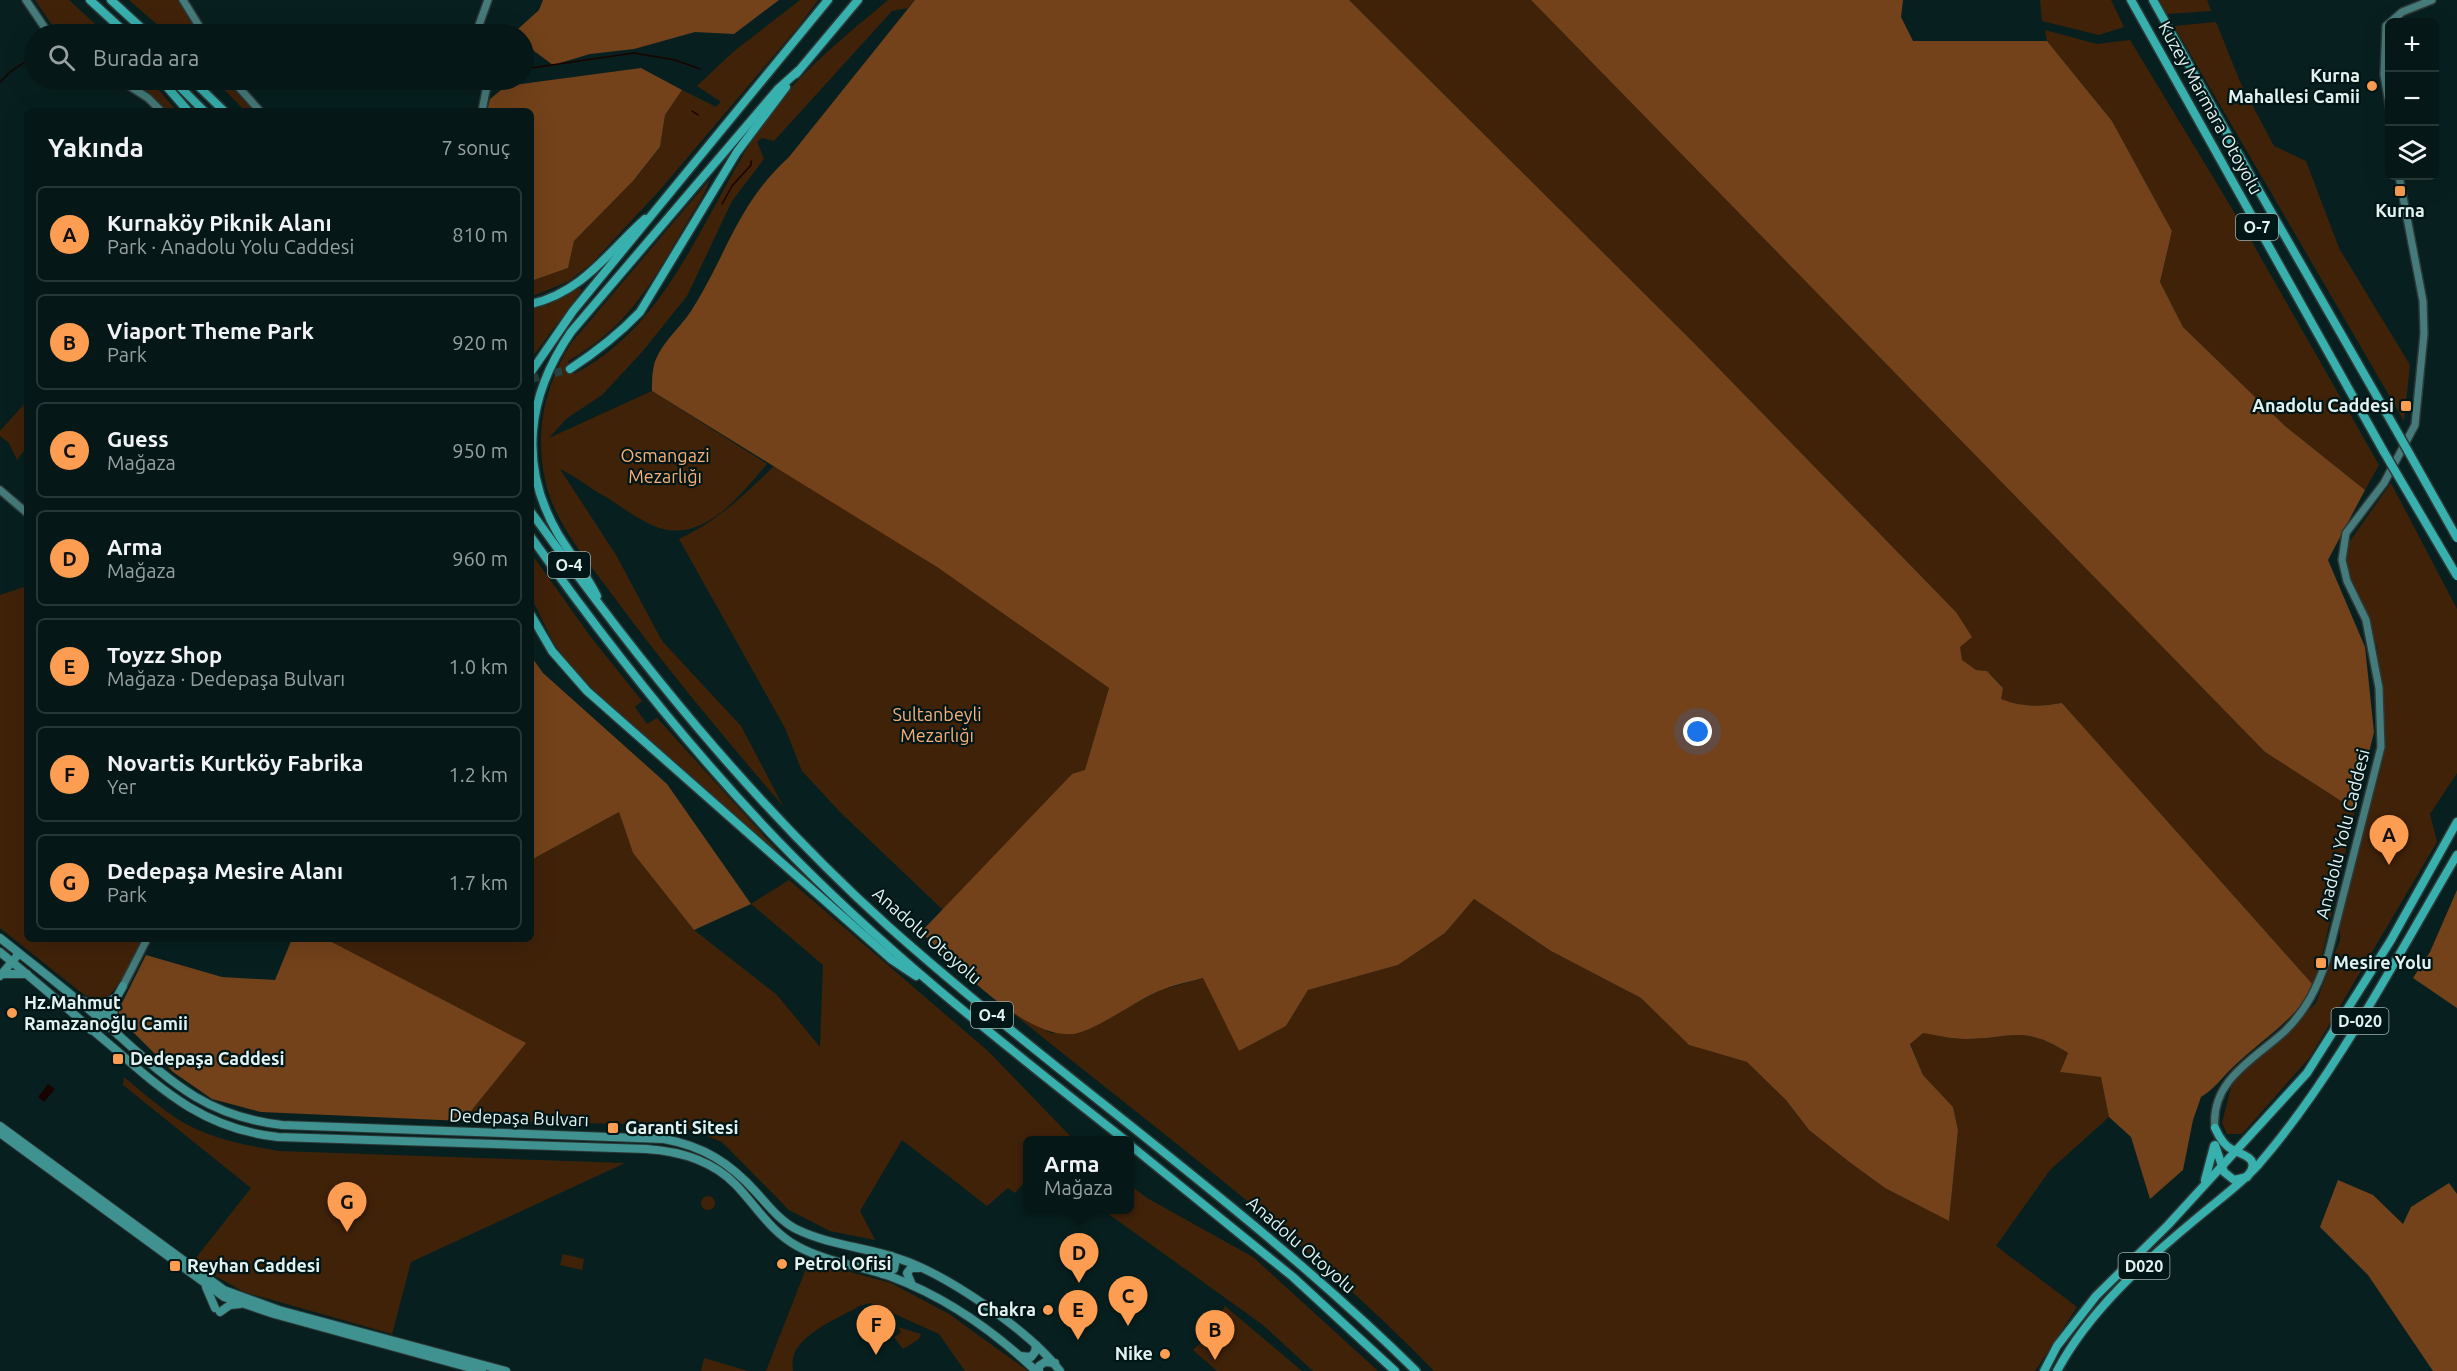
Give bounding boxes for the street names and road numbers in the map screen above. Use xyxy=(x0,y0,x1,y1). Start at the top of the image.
street label: Kuzey Marmara Otoyolu xyxy=(2155,18,2267,197)
road number: O-7 xyxy=(2236,214,2278,240)
road number: O-4 xyxy=(548,552,590,578)
street label: Anadolu Yolu Caddesi xyxy=(2311,747,2373,921)
street label: Anadolu Otoyolu xyxy=(869,883,986,988)
road number: O-4 xyxy=(971,1002,1013,1028)
road number: D-020 xyxy=(2332,1008,2388,1034)
street label: Dedepaşa Bulvarı xyxy=(449,1105,589,1129)
street label: Anadolu Otoyolu xyxy=(1243,1192,1360,1297)
road number: D020 xyxy=(2118,1253,2170,1279)

